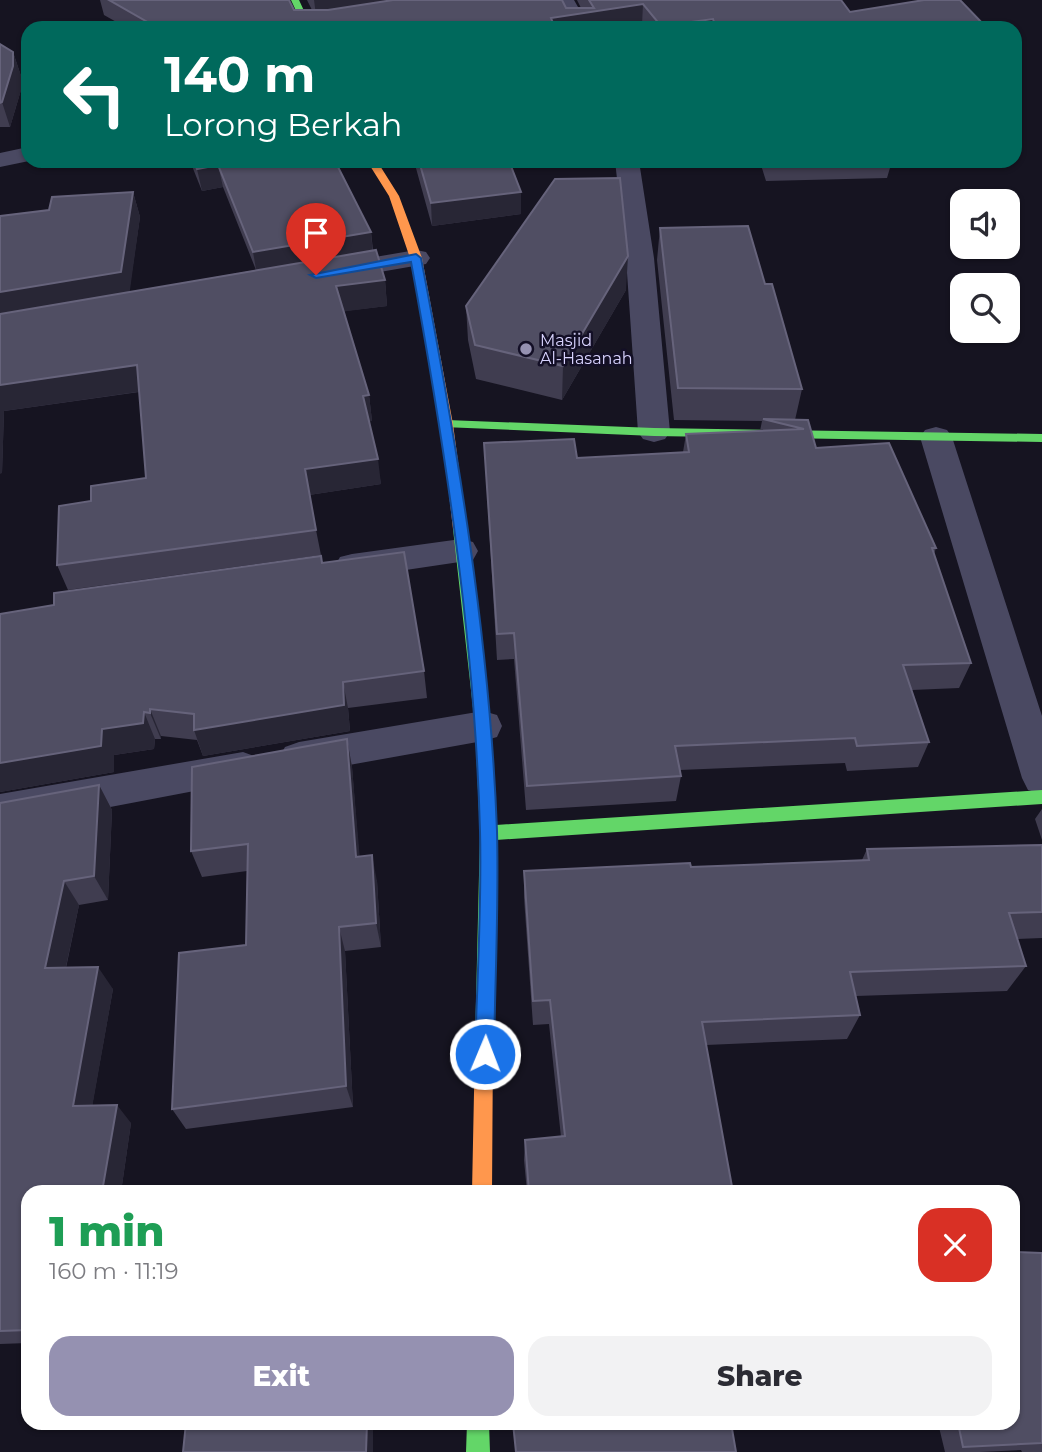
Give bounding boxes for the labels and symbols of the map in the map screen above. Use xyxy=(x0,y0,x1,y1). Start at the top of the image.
pin xyxy=(286,203,346,275)
place label: Masjid Al-Hasanah xyxy=(540,331,633,368)
marker: Masjid Al-Hasanah xyxy=(518,341,534,357)
position arrow xyxy=(448,1017,522,1091)

